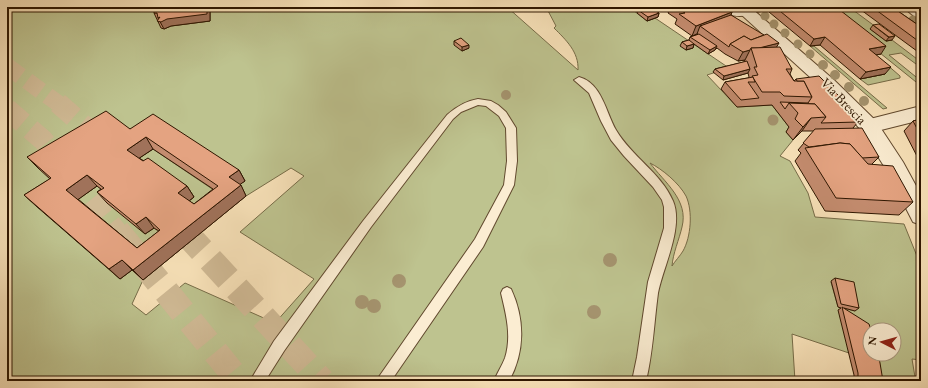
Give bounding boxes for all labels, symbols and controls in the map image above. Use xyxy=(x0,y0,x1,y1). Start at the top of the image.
street label: Via Brescia xyxy=(817,74,871,129)
north arrow xyxy=(862,322,902,362)
text: N xyxy=(865,336,879,346)

